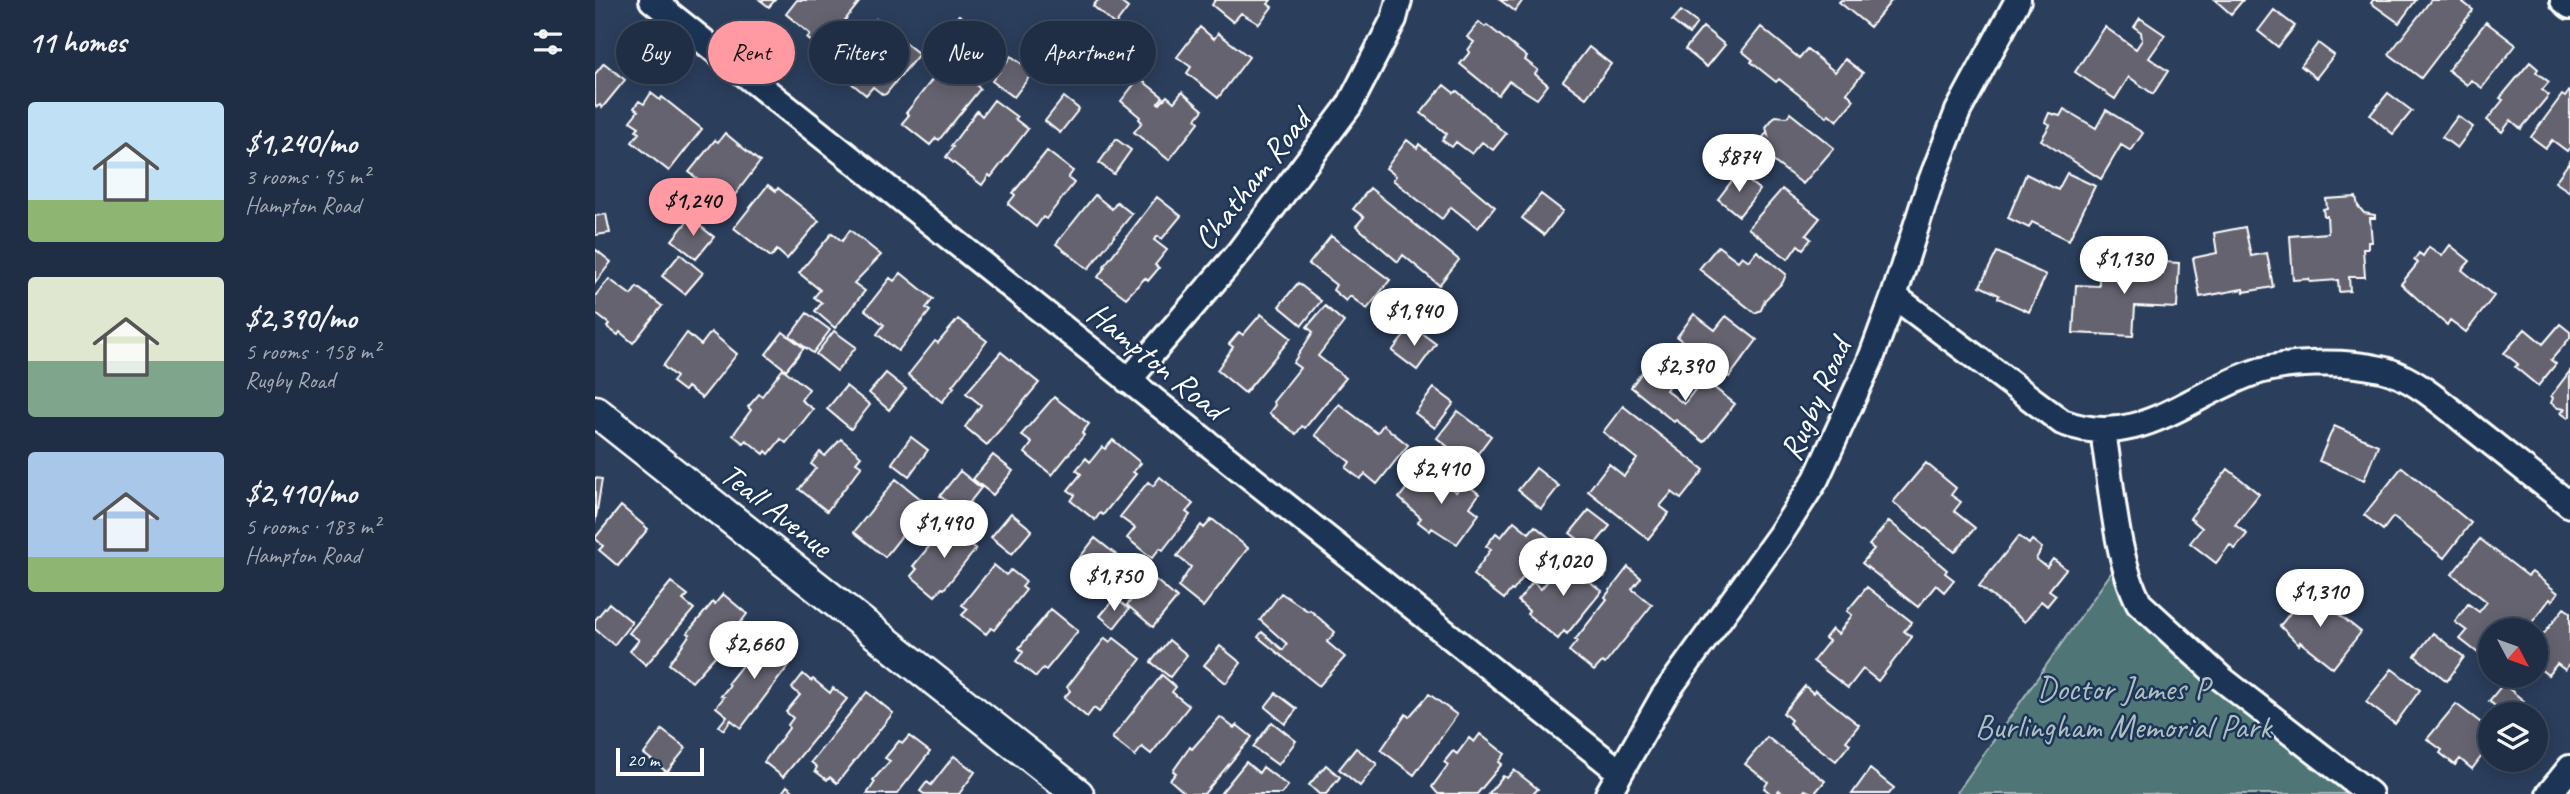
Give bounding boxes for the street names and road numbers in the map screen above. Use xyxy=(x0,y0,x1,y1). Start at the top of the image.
street label: Chatham Road xyxy=(1184,97,1323,258)
street label: Hampton Road xyxy=(1079,292,1238,432)
street label: Rugby Road xyxy=(1770,327,1862,467)
street label: Teall Avenue xyxy=(712,453,843,568)

